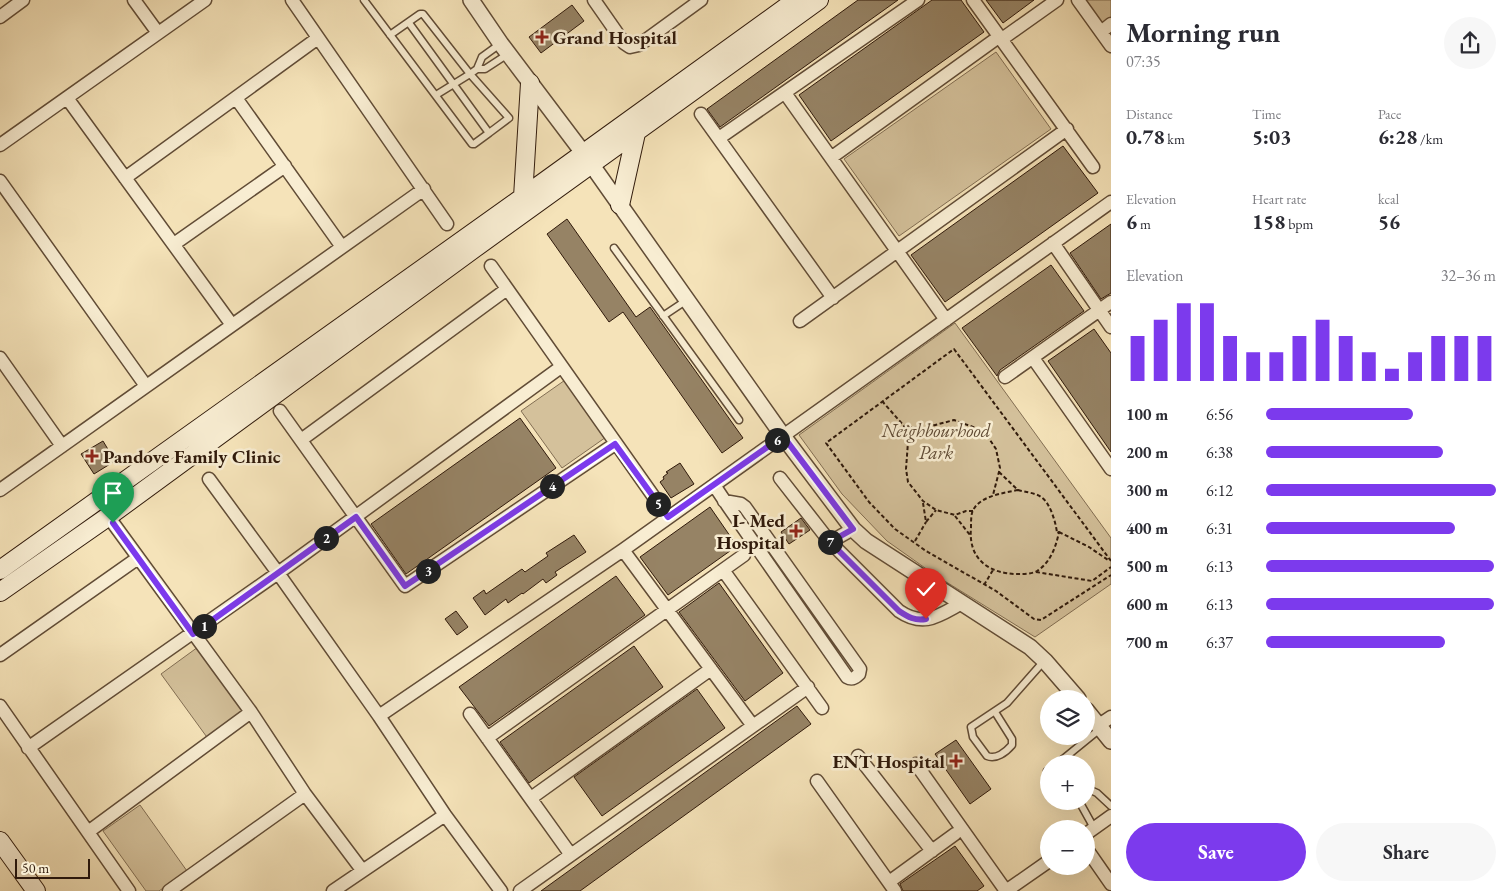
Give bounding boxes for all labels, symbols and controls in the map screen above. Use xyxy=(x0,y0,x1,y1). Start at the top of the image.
text: Morning run xyxy=(1126,14,1280,50)
button: share xyxy=(1444,17,1496,69)
place label: Grand Hospital xyxy=(553,25,678,50)
marker: Grand Hospital xyxy=(535,30,549,44)
text: 07:35 xyxy=(1126,51,1161,72)
text: Distance xyxy=(1126,105,1173,123)
text: Time xyxy=(1252,105,1281,123)
text: Pace xyxy=(1378,105,1402,123)
text: 0.78 xyxy=(1126,123,1165,150)
text: 5:03 xyxy=(1252,123,1291,150)
text: 6:28 xyxy=(1378,123,1417,150)
text: km xyxy=(1165,130,1185,148)
text: /km xyxy=(1417,130,1443,148)
text: Elevation xyxy=(1126,190,1176,208)
text: Heart rate xyxy=(1252,190,1306,208)
text: kcal xyxy=(1378,190,1399,208)
text: 6 xyxy=(1126,208,1137,235)
text: 158 xyxy=(1252,208,1285,235)
text: 56 xyxy=(1378,208,1400,235)
text: m xyxy=(1137,215,1151,233)
text: bpm xyxy=(1285,215,1314,233)
text: Elevation xyxy=(1126,265,1184,286)
text: 32–36 m xyxy=(1441,265,1496,286)
text: 100 m xyxy=(1126,404,1168,425)
text: 6:56 xyxy=(1206,404,1233,425)
park label: Neighbourhood Park xyxy=(881,418,991,465)
pin: 6 xyxy=(764,428,790,452)
text: 6 xyxy=(774,431,781,449)
text: 200 m xyxy=(1126,442,1168,463)
text: 6:38 xyxy=(1206,442,1233,463)
place label: Pandove Family Clinic xyxy=(103,444,281,469)
marker: Pandove Family Clinic xyxy=(85,449,99,463)
pin xyxy=(92,472,134,523)
pin: 4 xyxy=(540,474,564,498)
text: 4 xyxy=(549,477,556,495)
icon: arrive xyxy=(99,479,127,507)
text: 300 m xyxy=(1126,480,1168,501)
text: 6:12 xyxy=(1206,480,1233,501)
pin: 5 xyxy=(646,492,670,516)
text: 5 xyxy=(655,495,662,513)
place label: I- Med Hospital xyxy=(716,508,786,555)
text: 400 m xyxy=(1126,518,1168,539)
text: 6:31 xyxy=(1206,518,1233,539)
marker: I- Med Hospital xyxy=(789,524,803,538)
pin: 2 xyxy=(314,526,338,550)
text: 2 xyxy=(323,529,330,547)
pin: 7 xyxy=(818,530,842,554)
text: 7 xyxy=(827,533,834,551)
text: 500 m xyxy=(1126,556,1168,577)
text: 6:13 xyxy=(1206,556,1233,577)
pin: 3 xyxy=(416,558,440,584)
text: 3 xyxy=(425,562,432,580)
pin xyxy=(905,568,947,619)
icon: check xyxy=(912,575,940,603)
text: 600 m xyxy=(1126,594,1168,615)
text: 6:13 xyxy=(1206,594,1233,615)
pin: 1 xyxy=(192,614,216,638)
text: 1 xyxy=(201,617,208,635)
text: 700 m xyxy=(1126,632,1168,653)
text: 6:37 xyxy=(1206,632,1233,653)
map controls xyxy=(1040,690,1095,875)
button: layers xyxy=(1040,690,1095,745)
place label: ENT Hospital xyxy=(832,749,946,774)
marker: ENT Hospital xyxy=(949,754,963,768)
button: + xyxy=(1040,755,1095,810)
button: − xyxy=(1040,820,1095,875)
button: Save xyxy=(1126,823,1306,881)
button: Share xyxy=(1316,823,1496,881)
scale bar xyxy=(15,856,90,879)
text: 50 m xyxy=(22,859,49,877)

